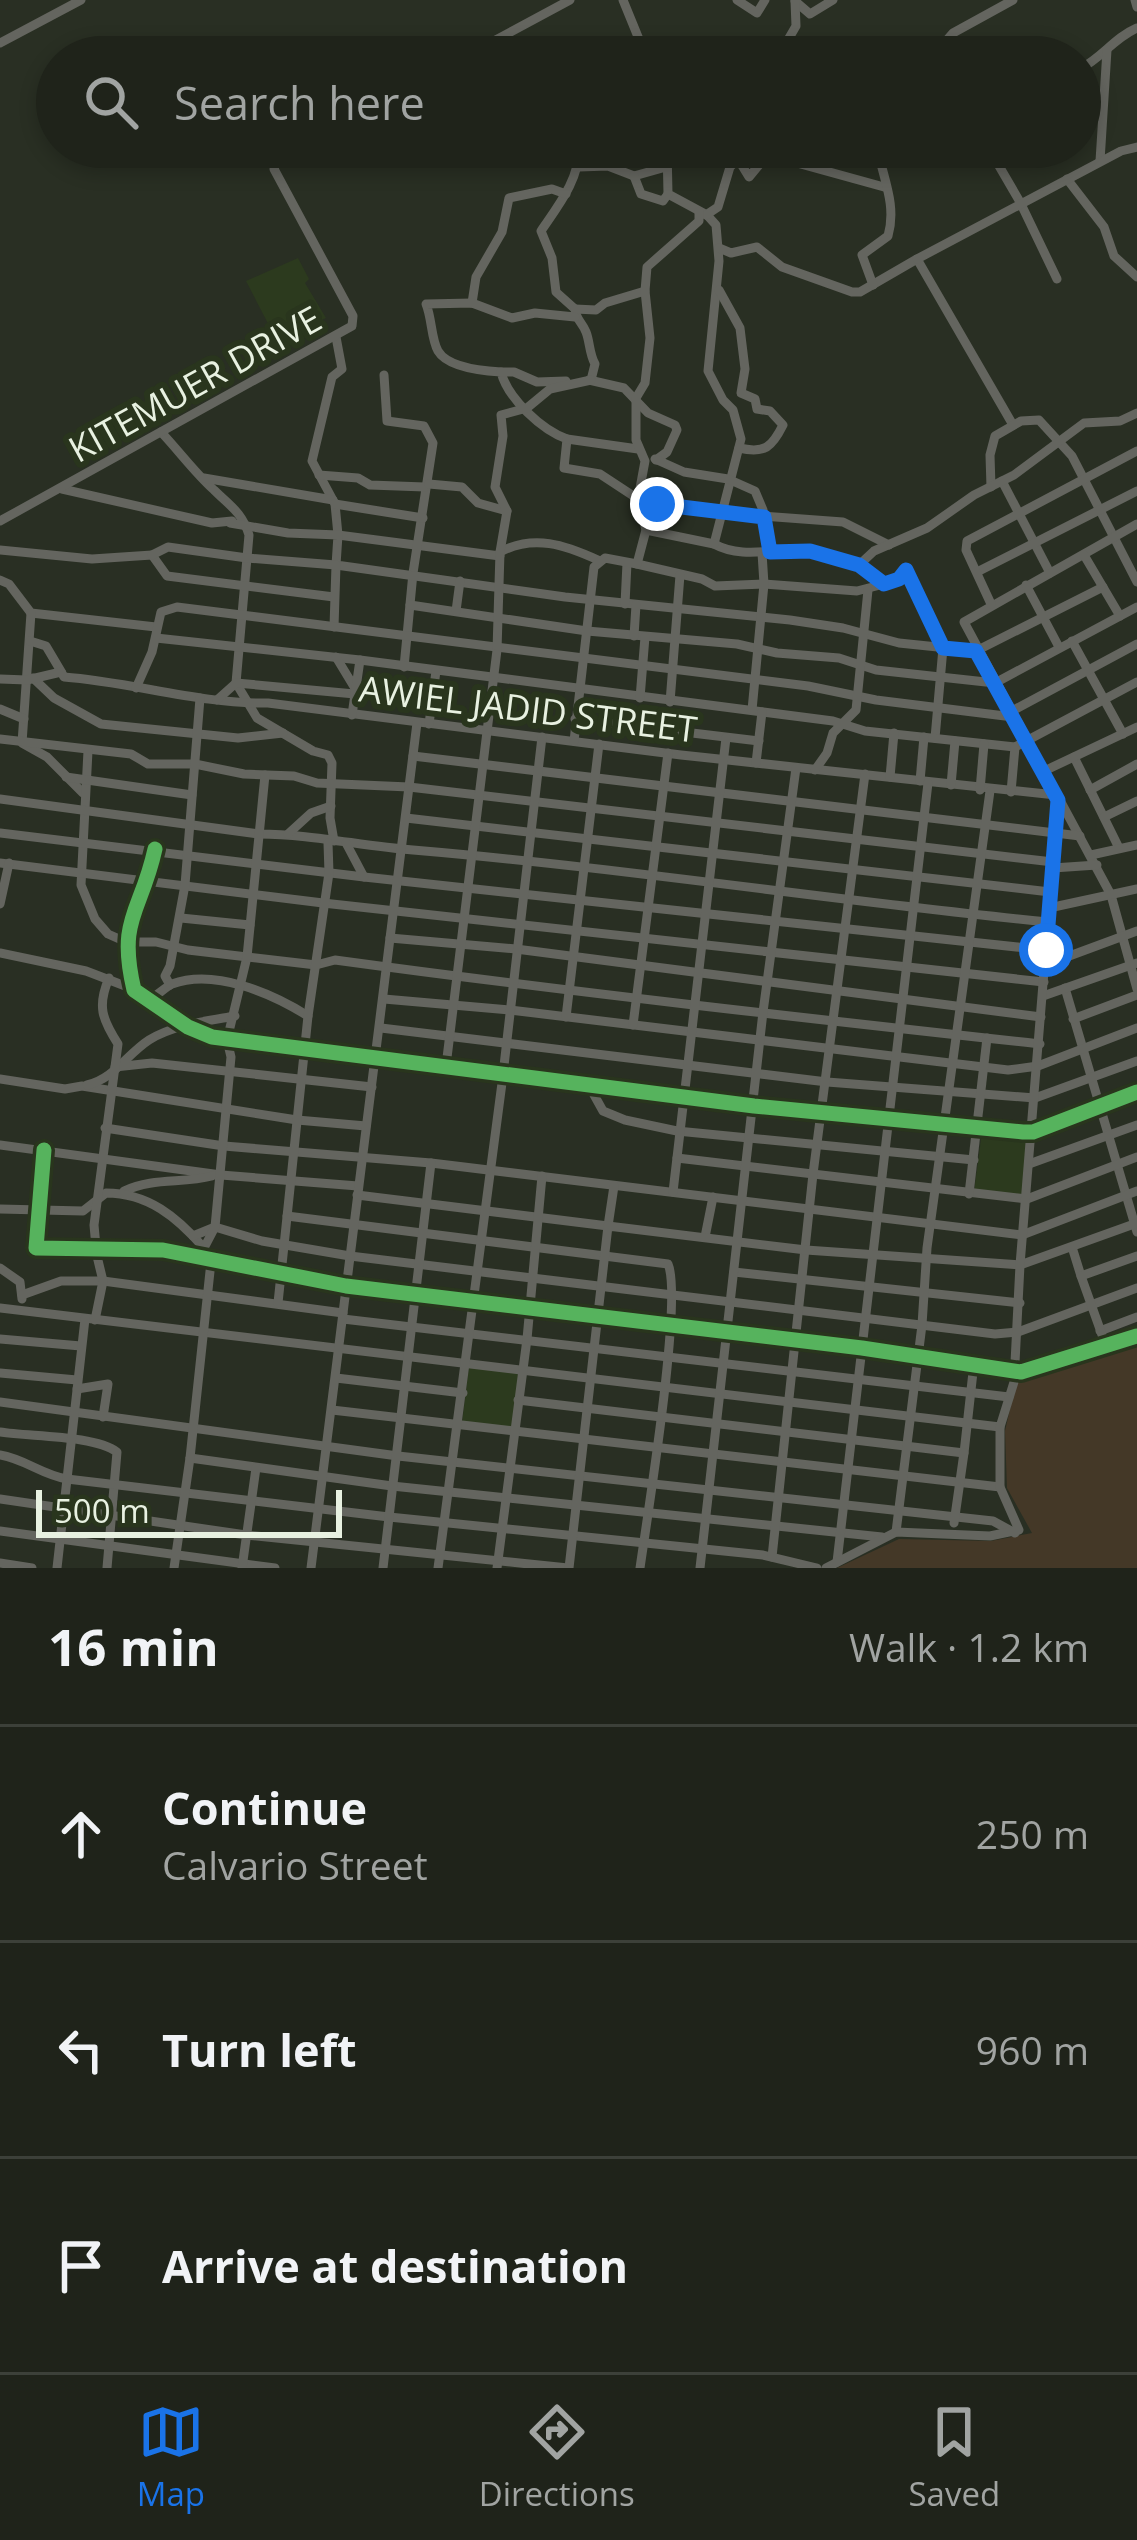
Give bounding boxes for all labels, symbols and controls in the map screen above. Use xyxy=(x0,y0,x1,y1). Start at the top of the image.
search box xyxy=(36,36,1101,168)
icon: search xyxy=(78,69,144,135)
text: Search here xyxy=(174,72,425,133)
street label: KITEMUER DRIVE xyxy=(60,294,330,473)
route end xyxy=(630,477,684,531)
street label: AWIEL JADID STREET xyxy=(356,663,700,754)
route start xyxy=(1019,923,1073,977)
scale bar xyxy=(36,1484,342,1537)
text: 500 m xyxy=(54,1488,150,1533)
text: 16 min xyxy=(48,1611,219,1681)
text: Walk · 1.2 km xyxy=(849,1620,1089,1673)
text: Continue xyxy=(162,1777,367,1838)
icon: ahead xyxy=(48,1801,114,1867)
text: 250 m xyxy=(976,1807,1089,1860)
text: Calvario Street xyxy=(162,1838,428,1891)
icon: left xyxy=(48,2017,114,2083)
text: Turn left xyxy=(162,2019,357,2080)
text: 960 m xyxy=(976,2023,1089,2076)
icon: arrive xyxy=(48,2233,114,2299)
text: Arrive at destination xyxy=(162,2235,628,2296)
tab: Map xyxy=(137,2399,205,2516)
tab: Directions xyxy=(479,2399,635,2516)
tab: Saved xyxy=(908,2399,1000,2516)

